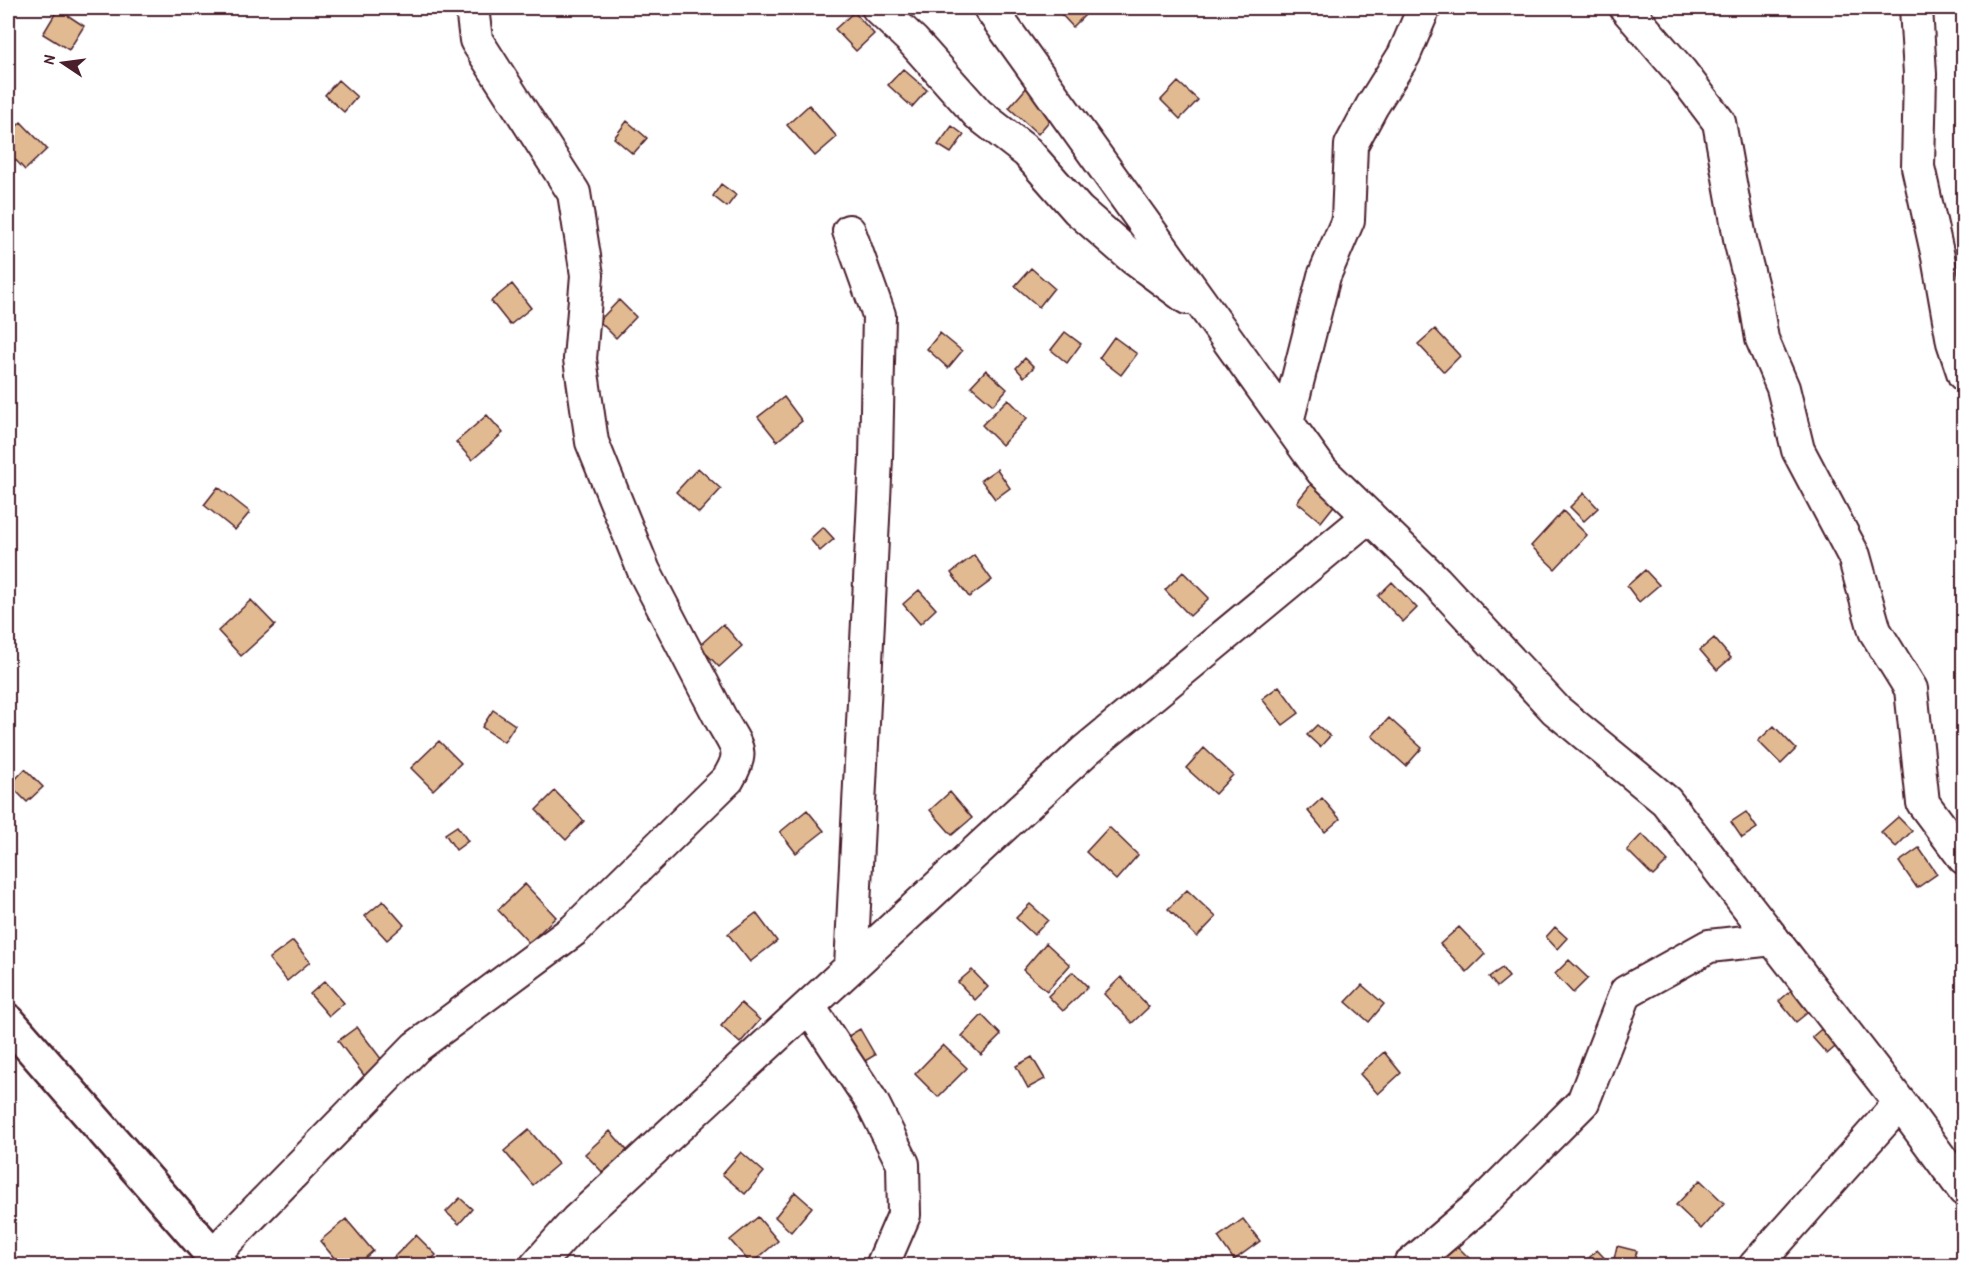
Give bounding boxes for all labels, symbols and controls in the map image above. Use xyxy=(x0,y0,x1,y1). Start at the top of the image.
north arrow xyxy=(33,33,93,93)
text: N xyxy=(37,53,60,66)

